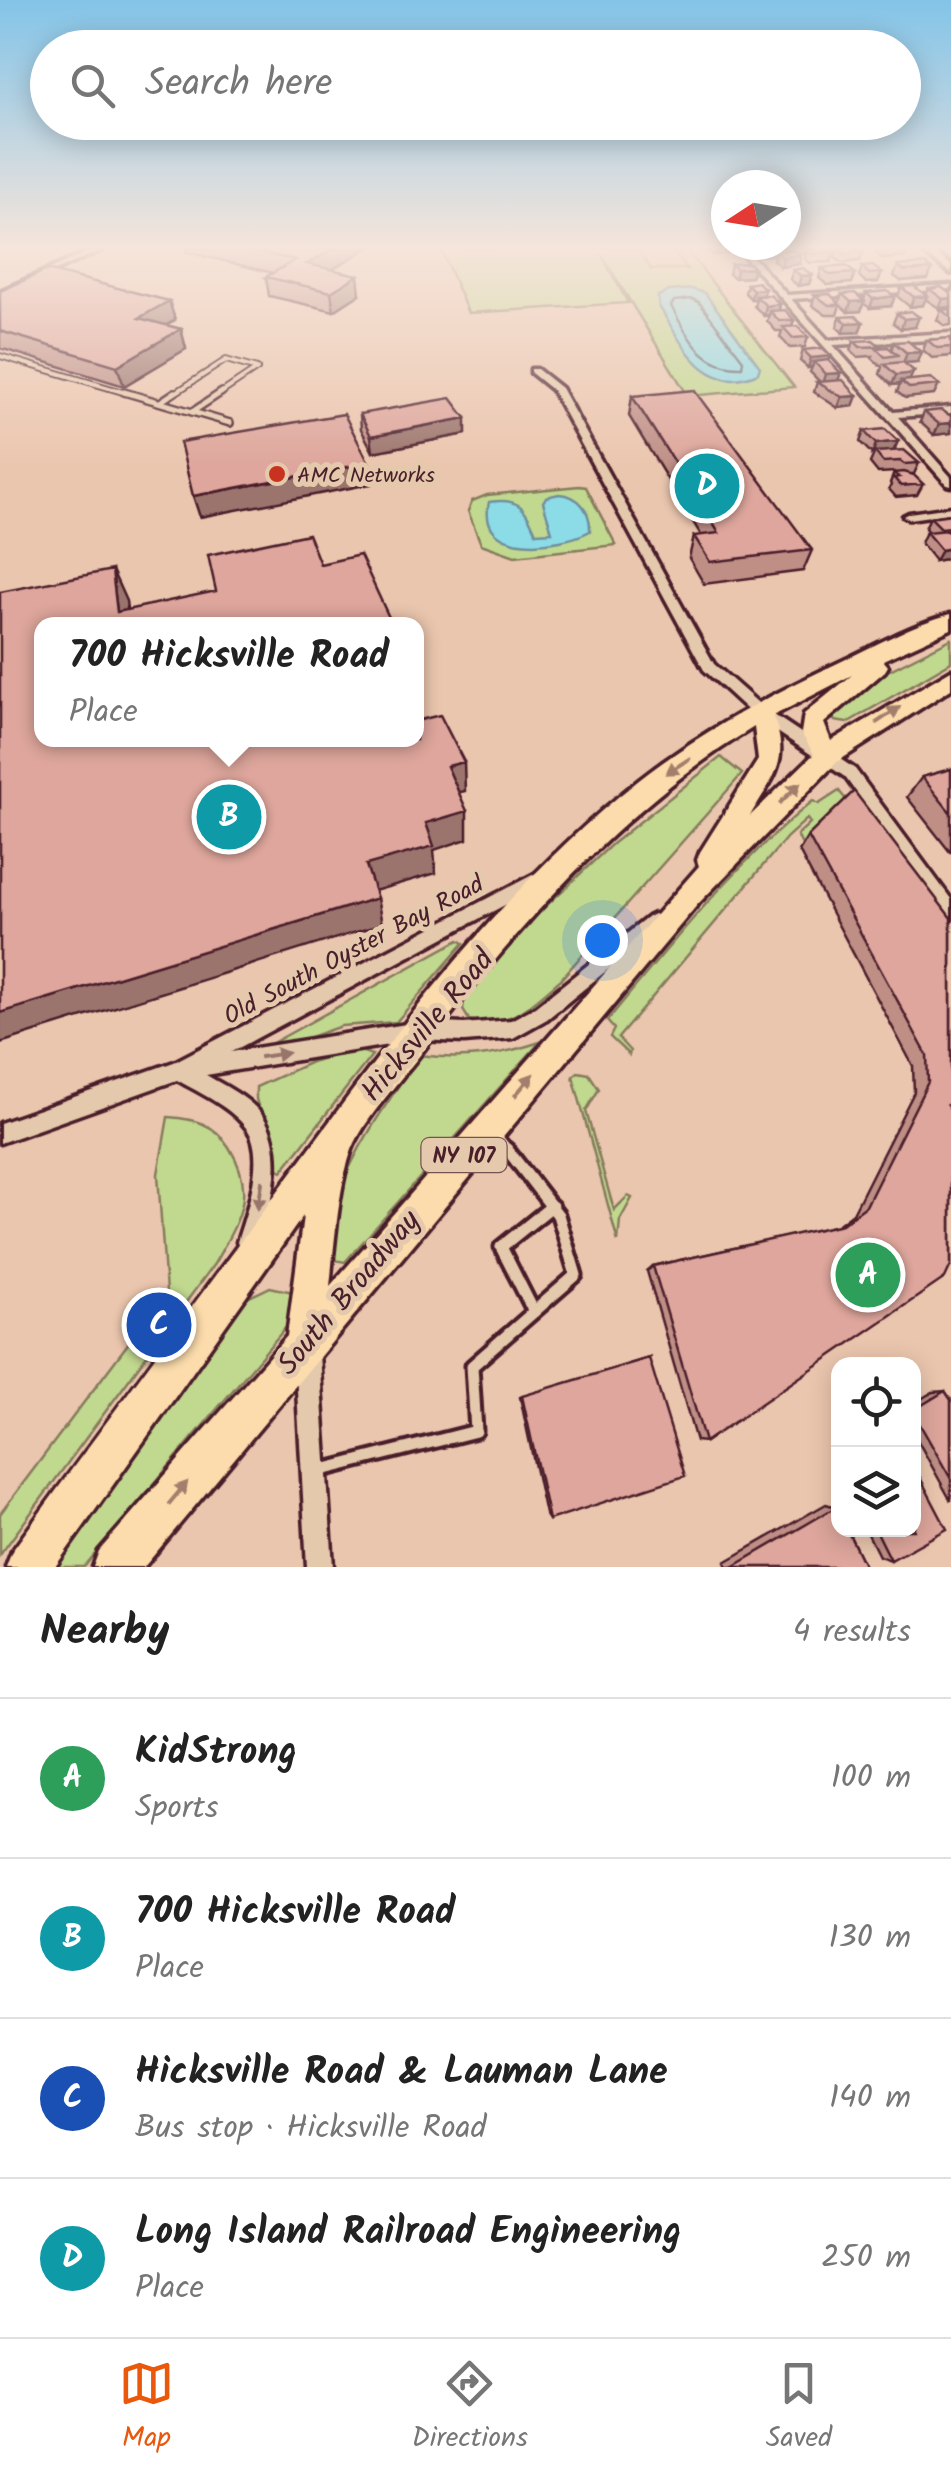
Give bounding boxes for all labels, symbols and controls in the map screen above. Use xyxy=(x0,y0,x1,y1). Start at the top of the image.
search box xyxy=(30,30,921,140)
text: Search here xyxy=(145,55,332,115)
icon: search xyxy=(65,58,120,113)
north arrow xyxy=(711,170,801,260)
pin: D xyxy=(674,448,740,524)
place label: AMC Networks xyxy=(297,459,435,494)
marker: AMC Networks xyxy=(266,463,288,485)
popup xyxy=(34,617,424,747)
text: 700 Hicksville Road xyxy=(69,627,389,687)
text: Place xyxy=(69,687,138,738)
one-way arrow xyxy=(874,706,902,724)
one-way arrow xyxy=(665,757,692,775)
pin: B xyxy=(196,780,262,854)
one-way arrow xyxy=(778,782,802,805)
street label: Old South Oyster Bay Road xyxy=(216,864,493,1037)
your location xyxy=(577,915,628,966)
street label: Hicksville Road xyxy=(350,938,508,1114)
one-way arrow xyxy=(259,1046,291,1062)
one-way arrow xyxy=(513,1072,535,1097)
road number: NY 107 xyxy=(422,1138,506,1172)
one-way arrow xyxy=(252,1180,268,1211)
street label: South Broadway xyxy=(266,1199,434,1387)
pin: A xyxy=(836,1238,900,1312)
pin: C xyxy=(126,1288,192,1362)
map controls xyxy=(831,1357,921,1537)
button: locate xyxy=(831,1357,921,1447)
button: layers xyxy=(831,1447,921,1537)
one-way arrow xyxy=(167,1480,189,1505)
text: Nearby xyxy=(40,1599,169,1666)
text: 4 results xyxy=(793,1607,911,1658)
text: KidStrong xyxy=(135,1723,297,1783)
text: A xyxy=(62,1753,83,1804)
text: 100 m xyxy=(831,1753,911,1804)
text: Sports xyxy=(135,1783,218,1834)
text: 700 Hicksville Road xyxy=(135,1883,456,1943)
text: B xyxy=(63,1913,82,1964)
text: 130 m xyxy=(828,1913,911,1964)
text: Place xyxy=(135,1943,204,1994)
text: Hicksville Road & Lauman Lane xyxy=(135,2043,668,2103)
text: C xyxy=(63,2073,82,2124)
text: 140 m xyxy=(829,2073,911,2124)
text: Bus stop · Hicksville Road xyxy=(135,2103,486,2154)
text: Long Island Railroad Engineering xyxy=(135,2203,681,2263)
text: D xyxy=(62,2233,83,2284)
text: 250 m xyxy=(821,2233,911,2284)
text: Place xyxy=(135,2263,204,2314)
tab: Map xyxy=(119,2356,174,2461)
tab: Directions xyxy=(412,2356,528,2461)
tab: Saved xyxy=(766,2356,832,2461)

